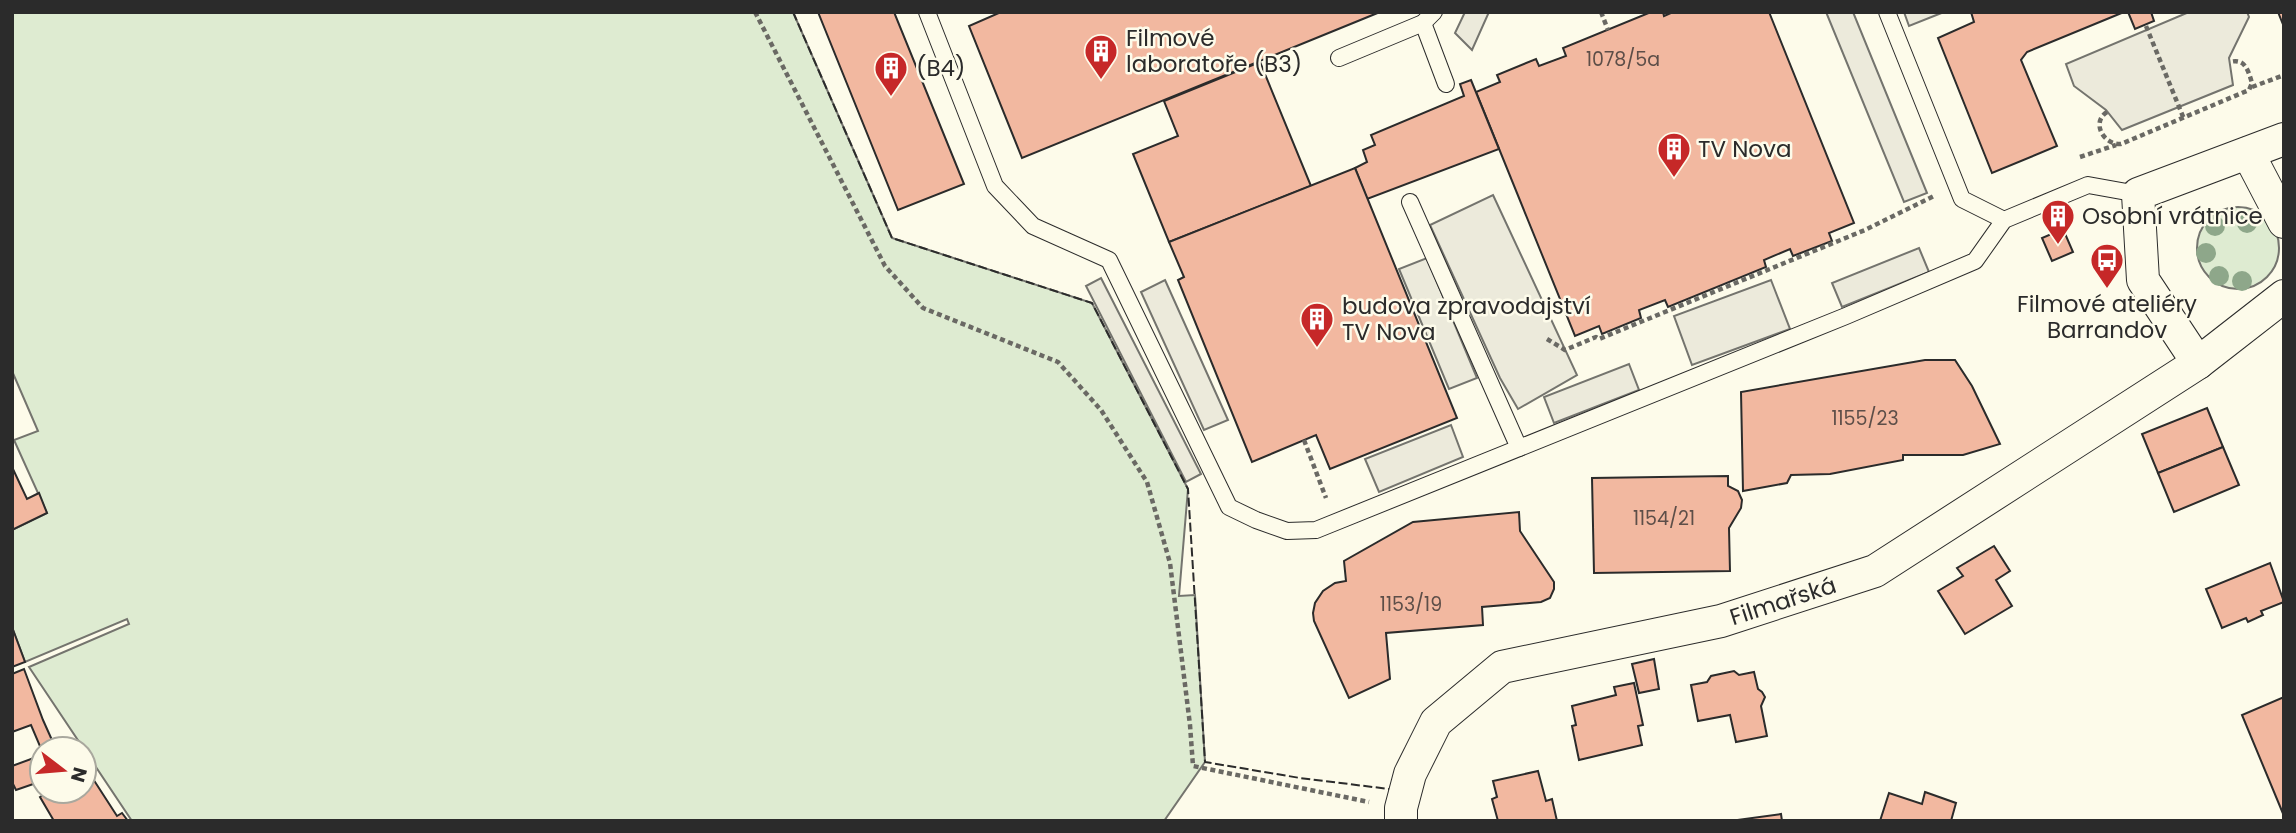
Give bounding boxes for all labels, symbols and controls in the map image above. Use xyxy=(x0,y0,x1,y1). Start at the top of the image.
place label: Filmové laboratoře (B3) xyxy=(1126,22,1302,80)
building icon: Filmové laboratoře (B3) xyxy=(1082,32,1120,81)
house number: 1078/5a xyxy=(1586,46,1660,73)
building icon: (B4) xyxy=(872,49,910,98)
place label: (B4) xyxy=(916,52,965,84)
building icon: TV Nova xyxy=(1655,130,1693,179)
place label: TV Nova xyxy=(1698,133,1791,165)
building icon: Osobní vrátnice xyxy=(2039,197,2077,246)
place label: Osobní vrátnice xyxy=(2082,200,2263,232)
bus stop icon: Filmové ateliéry Barrandov xyxy=(2088,241,2126,290)
place label: Filmové ateliéry Barrandov xyxy=(2017,288,2197,346)
place label: budova zpravodajství TV Nova xyxy=(1342,290,1591,348)
building icon: budova zpravodajství TV Nova xyxy=(1298,300,1336,349)
house number: 1155/23 xyxy=(1831,405,1899,432)
house number: 1154/21 xyxy=(1633,505,1695,532)
street label: Filmařská xyxy=(1726,569,1840,633)
house number: 1153/19 xyxy=(1380,591,1442,618)
north arrow xyxy=(28,735,98,805)
text: N xyxy=(64,764,94,785)

